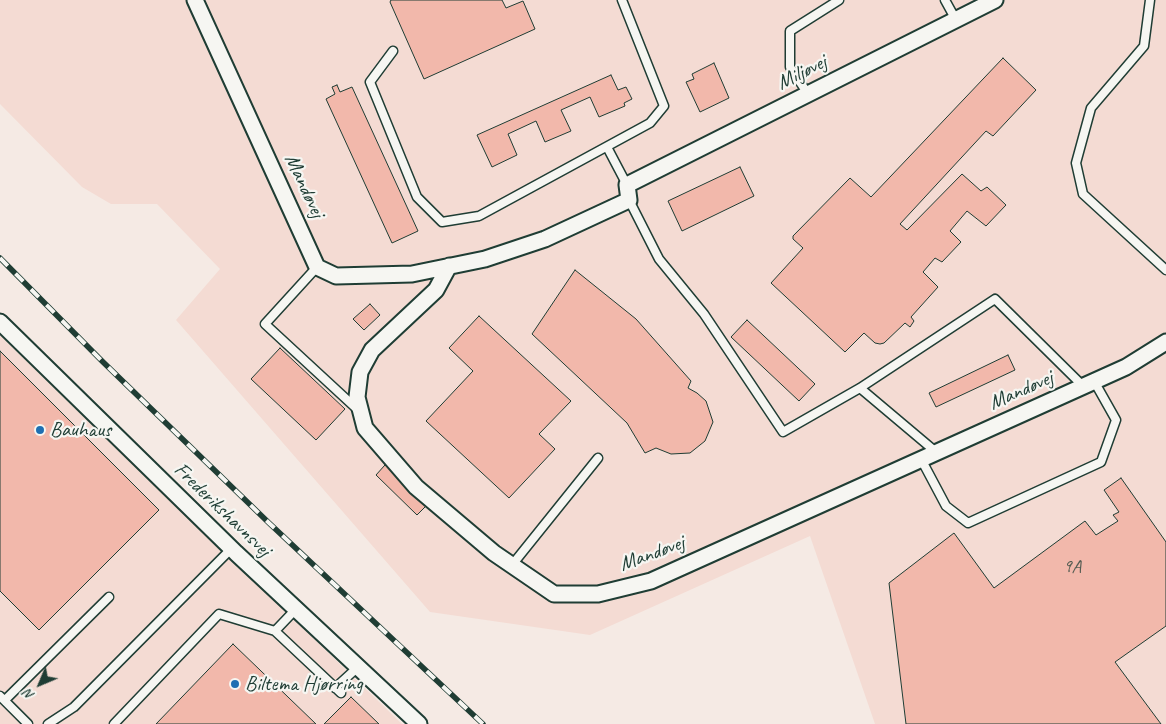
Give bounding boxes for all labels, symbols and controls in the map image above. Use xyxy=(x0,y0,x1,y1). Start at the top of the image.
street label: Miljøvej xyxy=(773,50,831,96)
street label: Mandøvej xyxy=(278,150,330,222)
street label: Mandøvej xyxy=(985,366,1057,416)
place label: Bauhaus xyxy=(50,417,111,443)
marker: Bauhaus xyxy=(34,424,46,436)
street label: Frederikshavnsvej xyxy=(168,458,276,562)
street label: Mandøvej xyxy=(616,531,688,577)
house number: 9A xyxy=(1063,556,1081,578)
north arrow xyxy=(15,659,65,709)
place label: Biltema Hjørring xyxy=(245,671,363,697)
marker: Biltema Hjørring xyxy=(229,678,241,690)
text: N xyxy=(20,686,38,704)

